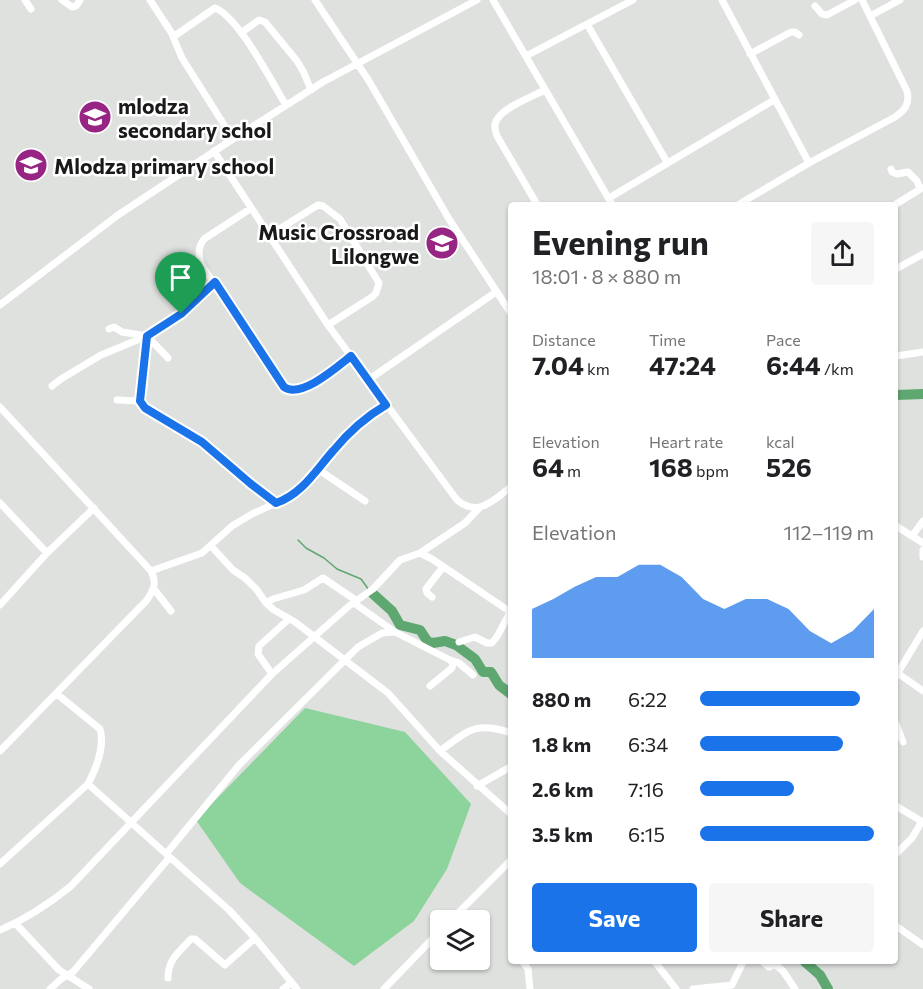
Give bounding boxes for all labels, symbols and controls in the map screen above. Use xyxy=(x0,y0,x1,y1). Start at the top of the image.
place label: mlodza secondary schol xyxy=(118,93,272,142)
school or university icon: mlodza secondary schol xyxy=(77,99,113,135)
school or university icon: Mlodza primary school xyxy=(13,147,49,183)
place label: Mlodza primary school xyxy=(54,153,274,178)
place label: Music Crossroad Lilongwe xyxy=(258,219,419,268)
text: Evening run xyxy=(532,221,709,262)
button: share xyxy=(811,222,874,285)
school or university icon: Music Crossroad Lilongwe xyxy=(424,225,460,261)
pin xyxy=(155,252,206,314)
icon: arrive xyxy=(164,261,197,294)
text: 18:01 · 8 × 880 m xyxy=(532,264,681,288)
text: Distance xyxy=(532,330,596,349)
text: Time xyxy=(649,330,686,349)
text: Pace xyxy=(766,330,801,349)
text: 7.04 xyxy=(532,349,584,380)
text: 47:24 xyxy=(649,349,716,380)
text: 6:44 xyxy=(766,349,821,380)
text: km xyxy=(584,359,610,378)
text: /km xyxy=(821,359,854,378)
text: Elevation xyxy=(532,432,600,451)
text: Heart rate xyxy=(649,432,723,451)
text: kcal xyxy=(766,432,795,451)
text: 64 xyxy=(532,451,564,482)
text: 168 xyxy=(649,451,693,482)
text: 526 xyxy=(766,451,812,482)
text: m xyxy=(564,461,581,480)
text: bpm xyxy=(693,461,729,480)
text: Elevation xyxy=(532,520,617,544)
text: 112–119 m xyxy=(784,520,874,544)
text: 880 m xyxy=(532,687,591,711)
text: 6:22 xyxy=(628,687,667,711)
text: 1.8 km xyxy=(532,732,591,756)
text: 6:34 xyxy=(628,732,668,756)
text: 2.6 km xyxy=(532,777,593,801)
text: 7:16 xyxy=(628,777,664,801)
text: 3.5 km xyxy=(532,822,593,846)
text: 6:15 xyxy=(628,822,665,846)
button: Save xyxy=(532,883,697,952)
button: Share xyxy=(709,883,874,952)
map controls xyxy=(430,910,490,970)
button: layers xyxy=(430,910,490,970)

